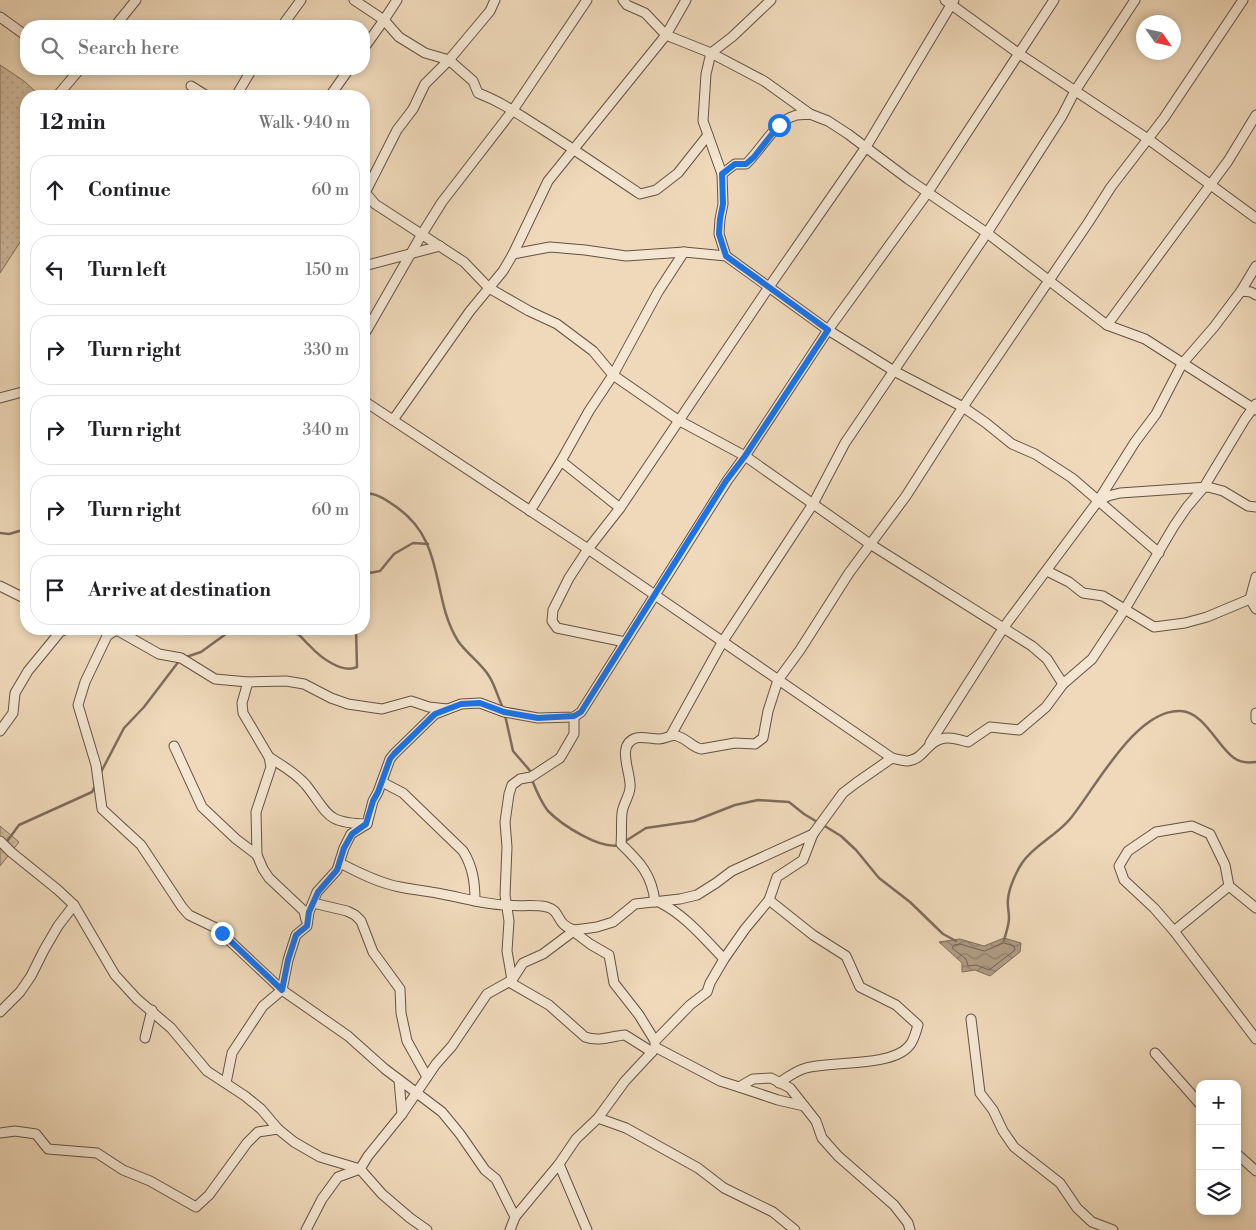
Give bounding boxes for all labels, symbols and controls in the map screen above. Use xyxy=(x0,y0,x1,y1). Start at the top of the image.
north arrow xyxy=(1136,15,1181,60)
search box xyxy=(20,20,370,75)
icon: search xyxy=(38,34,66,62)
text: Search here xyxy=(78,36,179,60)
text: 12 min xyxy=(40,110,106,136)
text: Walk · 940 m xyxy=(259,113,350,133)
route start xyxy=(768,114,791,137)
icon: ahead xyxy=(41,176,69,204)
text: Continue xyxy=(88,178,171,202)
text: 60 m xyxy=(311,180,349,200)
icon: left xyxy=(41,256,69,284)
text: Turn left xyxy=(88,258,167,282)
text: 150 m xyxy=(305,260,349,280)
icon: right xyxy=(41,336,69,364)
text: Turn right xyxy=(88,338,181,362)
text: 330 m xyxy=(303,340,349,360)
icon: right xyxy=(41,416,69,444)
text: Turn right xyxy=(88,418,181,442)
text: 340 m xyxy=(302,420,349,440)
icon: right xyxy=(41,496,69,524)
text: Turn right xyxy=(88,498,181,522)
text: 60 m xyxy=(311,500,349,520)
icon: arrive xyxy=(41,576,69,604)
text: Arrive at destination xyxy=(88,578,271,602)
route end xyxy=(211,922,234,945)
map controls xyxy=(1196,1080,1241,1215)
button: + xyxy=(1196,1080,1241,1125)
button: − xyxy=(1196,1125,1241,1170)
button: layers xyxy=(1196,1170,1241,1215)

